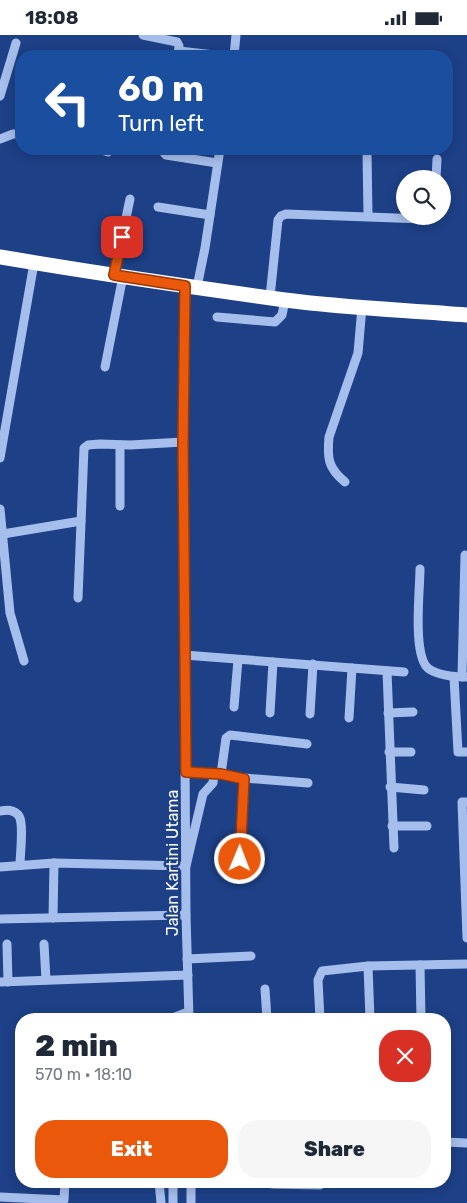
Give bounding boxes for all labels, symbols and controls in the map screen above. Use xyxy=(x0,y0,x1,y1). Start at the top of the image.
text: 18:08 xyxy=(25,6,79,29)
text: 60 m xyxy=(118,68,204,110)
icon: left xyxy=(35,70,100,135)
text: Turn left xyxy=(118,110,204,137)
map controls xyxy=(396,170,451,225)
button: search xyxy=(396,170,451,225)
pin xyxy=(101,216,143,258)
icon: arrive xyxy=(108,223,136,251)
street label: Jalan Kartini Utama xyxy=(163,790,182,936)
position arrow xyxy=(213,832,265,884)
text: 2 min xyxy=(35,1028,118,1064)
button: close xyxy=(379,1030,431,1082)
text: 570 m · 18:10 xyxy=(35,1065,132,1084)
button: Exit xyxy=(35,1120,228,1178)
button: Share xyxy=(238,1120,431,1178)

